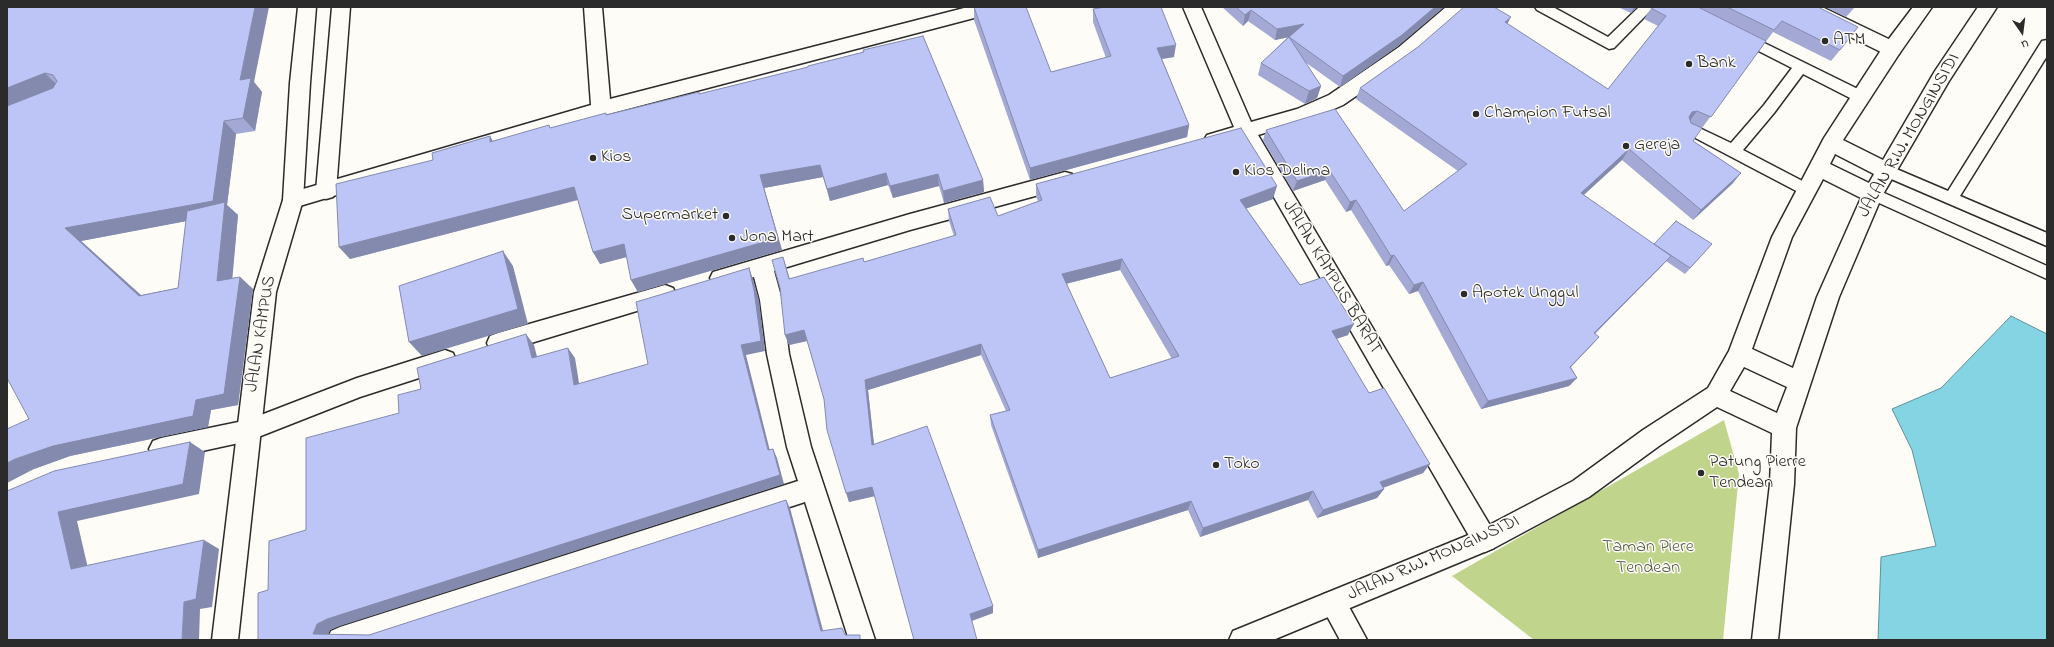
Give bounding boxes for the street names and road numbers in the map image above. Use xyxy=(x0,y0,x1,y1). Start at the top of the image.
street label: JALAN R.W. MONGINSIDI xyxy=(1854,50,1966,222)
street label: JALAN KAMPUS BARAT xyxy=(1276,197,1386,359)
street label: JALAN KAMPUS xyxy=(242,274,282,394)
street label: JALAN R.W. MONGINSIDI xyxy=(1345,511,1523,607)

